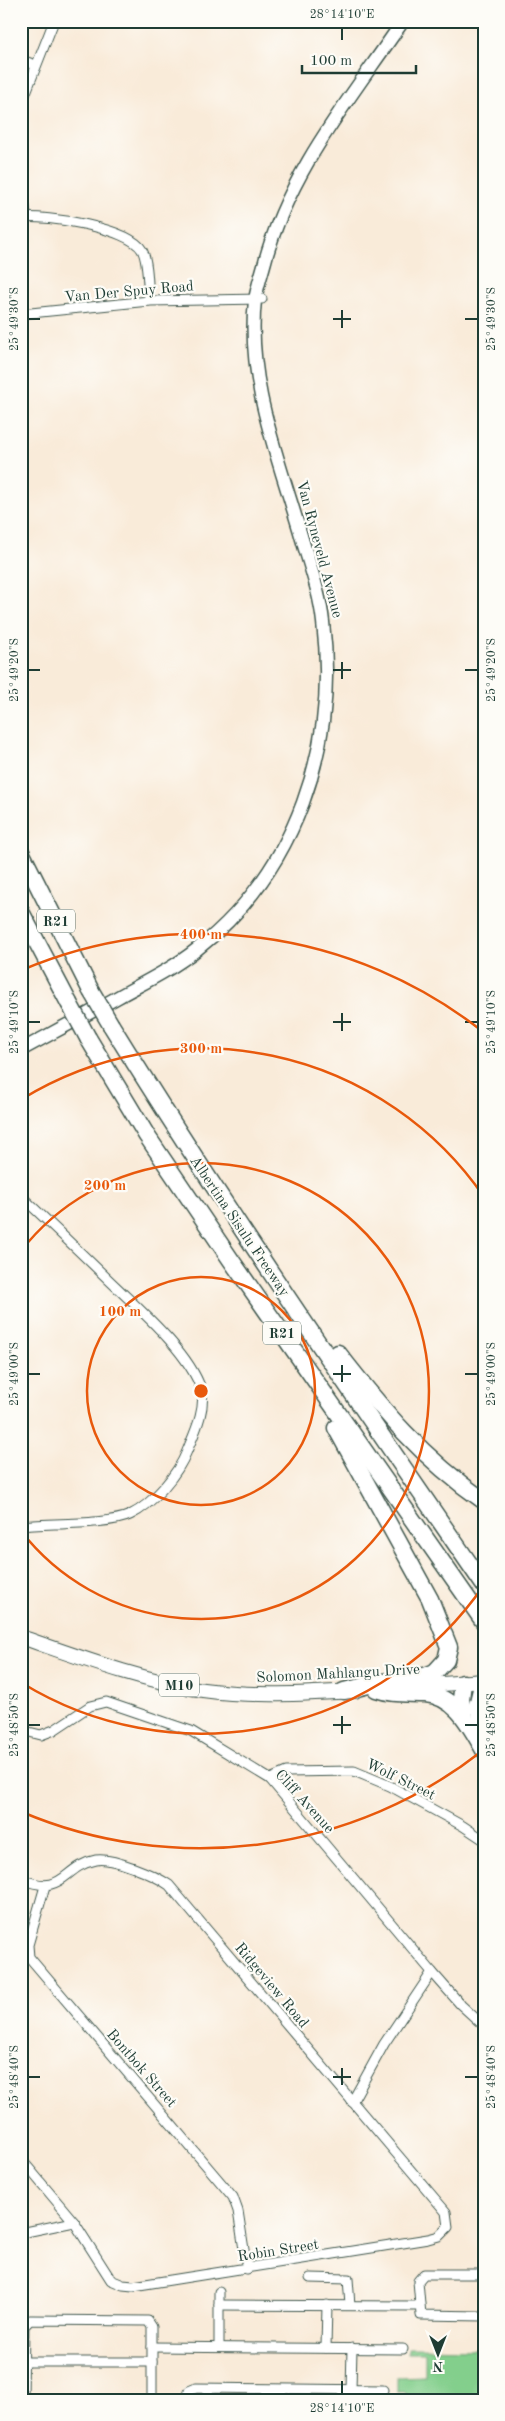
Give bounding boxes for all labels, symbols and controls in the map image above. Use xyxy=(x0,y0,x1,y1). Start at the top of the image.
text: 28°14'10"E xyxy=(310,9,374,21)
scale bar xyxy=(302,42,416,74)
text: 100 m xyxy=(310,54,352,69)
street label: Van Der Spuy Road xyxy=(64,279,195,306)
text: 25°49'30"S xyxy=(8,287,21,351)
text: 25°49'30"S xyxy=(485,287,498,351)
street label: Van Ryneveld Avenue xyxy=(293,479,344,620)
text: 25°49'20"S xyxy=(8,638,21,702)
text: 25°49'20"S xyxy=(485,638,498,702)
road number: R21 xyxy=(37,909,75,932)
text: 400 m xyxy=(180,928,222,943)
text: 25°49'10"S xyxy=(8,990,21,1054)
text: 25°49'10"S xyxy=(485,990,498,1054)
text: 300 m xyxy=(180,1042,222,1057)
street label: Albertina Sisulu Freeway xyxy=(186,1154,291,1300)
text: 200 m xyxy=(84,1179,126,1194)
text: 100 m xyxy=(99,1305,141,1320)
road number: R21 xyxy=(263,1322,301,1345)
text: 25°49'00"S xyxy=(8,1342,21,1406)
text: 25°49'00"S xyxy=(485,1342,498,1406)
centre of rings xyxy=(192,1382,210,1400)
street label: Solomon Mahlangu Drive xyxy=(256,1663,420,1686)
road number: M10 xyxy=(159,1674,199,1696)
text: 25°48'50"S xyxy=(8,1693,21,1757)
text: 25°48'50"S xyxy=(485,1693,498,1757)
street label: Wolf Street xyxy=(363,1757,437,1804)
street label: Cliff Avenue xyxy=(272,1767,336,1837)
street label: Ridgeview Road xyxy=(231,1941,311,2031)
street label: Bontbok Street xyxy=(103,2027,179,2111)
text: 25°48'40"S xyxy=(8,2045,21,2109)
text: 25°48'40"S xyxy=(485,2045,498,2109)
street label: Robin Street xyxy=(237,2238,320,2265)
north arrow xyxy=(412,2328,462,2378)
text: N xyxy=(432,2359,443,2373)
text: 28°14'10"E xyxy=(310,2403,374,2415)

